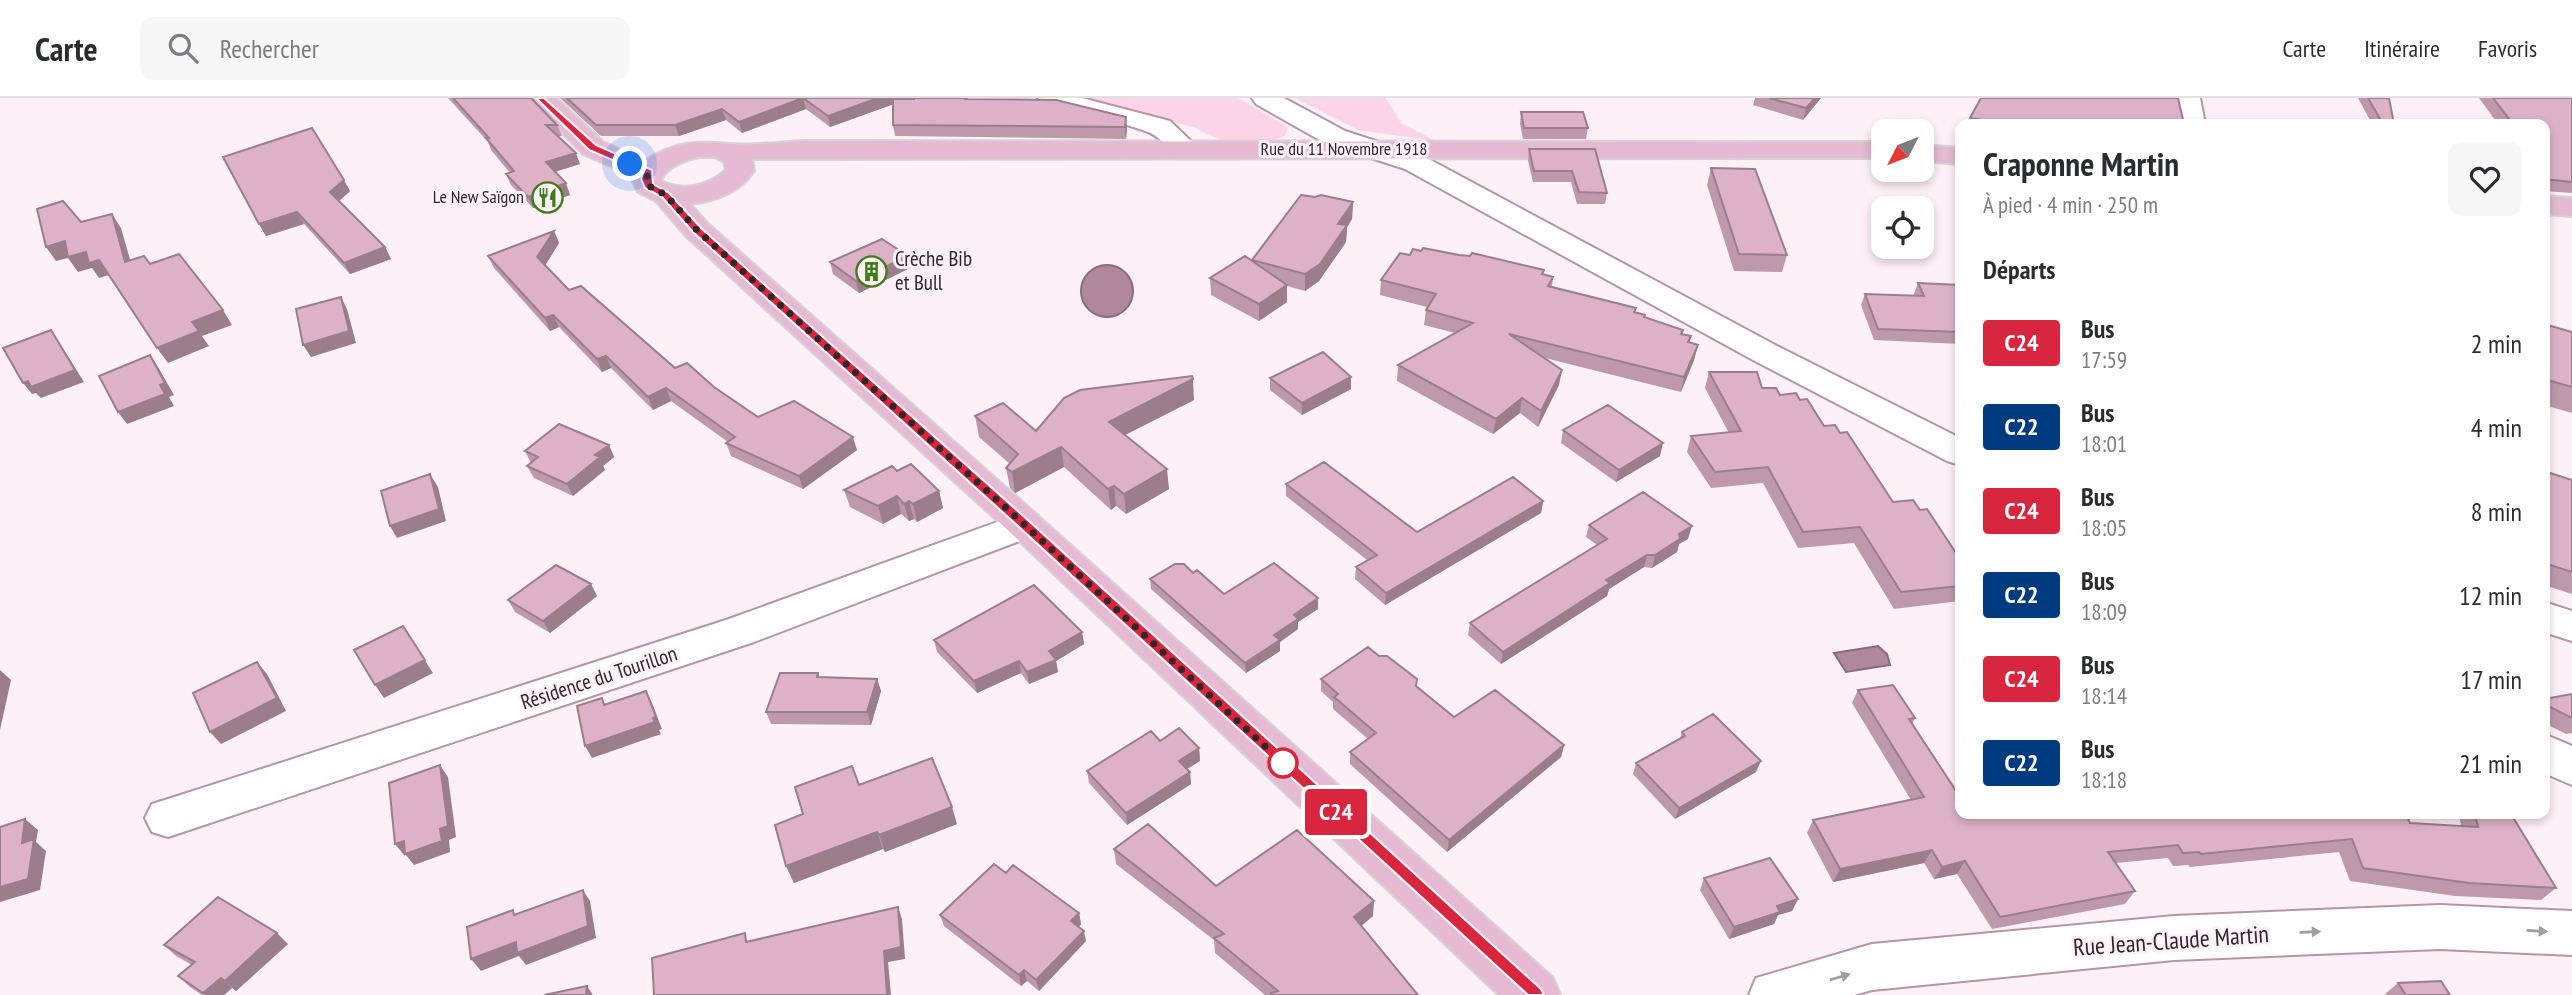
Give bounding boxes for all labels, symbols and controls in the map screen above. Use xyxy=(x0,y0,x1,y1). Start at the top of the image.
search box xyxy=(140,17,630,80)
text: Carte xyxy=(35,27,98,70)
icon: search xyxy=(164,29,202,67)
text: Rechercher xyxy=(220,32,319,65)
text: Carte xyxy=(2282,33,2326,64)
text: Itinéraire xyxy=(2364,33,2440,64)
text: Favoris xyxy=(2478,33,2537,64)
north arrow xyxy=(1871,119,1934,182)
map controls xyxy=(1871,119,1934,259)
street label: Rue du 11 Novembre 1918 xyxy=(1261,137,1427,160)
text: Craponne Martin xyxy=(1983,142,2179,185)
button: heart xyxy=(2448,142,2522,216)
your location xyxy=(612,146,647,181)
restaurant icon: Le New Saïgon xyxy=(530,180,564,214)
place label: Le New Saïgon xyxy=(433,185,524,208)
text: À pied · 4 min · 250 m xyxy=(1983,190,2158,219)
button: locate xyxy=(1871,196,1934,259)
place label: Crèche Bib et Bull xyxy=(895,245,972,296)
text: Départs xyxy=(1983,253,2055,286)
building icon: Crèche Bib et Bull xyxy=(855,254,889,288)
text: Bus xyxy=(2081,312,2114,345)
text: C24 xyxy=(2005,327,2038,358)
text: 2 min xyxy=(2471,327,2522,360)
text: 17:59 xyxy=(2081,345,2127,374)
text: Bus xyxy=(2081,396,2114,429)
text: C22 xyxy=(2005,411,2038,442)
text: 4 min xyxy=(2471,411,2522,444)
text: 18:01 xyxy=(2081,429,2127,458)
text: Bus xyxy=(2081,480,2114,513)
text: C24 xyxy=(2005,495,2038,526)
text: 8 min xyxy=(2471,495,2522,528)
text: 18:05 xyxy=(2081,513,2127,542)
text: Bus xyxy=(2081,564,2114,597)
text: C22 xyxy=(2005,579,2038,610)
text: 12 min xyxy=(2459,579,2522,612)
text: 18:09 xyxy=(2081,597,2127,626)
street label: Résidence du Tourillon xyxy=(517,640,680,716)
text: Bus xyxy=(2081,648,2114,681)
text: C24 xyxy=(2005,663,2038,694)
text: 17 min xyxy=(2460,663,2522,696)
text: 18:14 xyxy=(2081,681,2127,710)
text: Bus xyxy=(2081,732,2114,765)
text: C22 xyxy=(2005,747,2038,778)
text: 21 min xyxy=(2459,747,2522,780)
unlabelled marker xyxy=(1268,748,1298,778)
text: 18:18 xyxy=(2081,765,2127,794)
line badge: C24 xyxy=(1296,789,1376,835)
text: C24 xyxy=(1319,796,1353,827)
street label: Rue Jean-Claude Martin xyxy=(2072,918,2270,963)
one-way arrow xyxy=(2526,926,2548,937)
one-way arrow xyxy=(2299,927,2321,938)
one-way arrow xyxy=(1830,971,1851,981)

